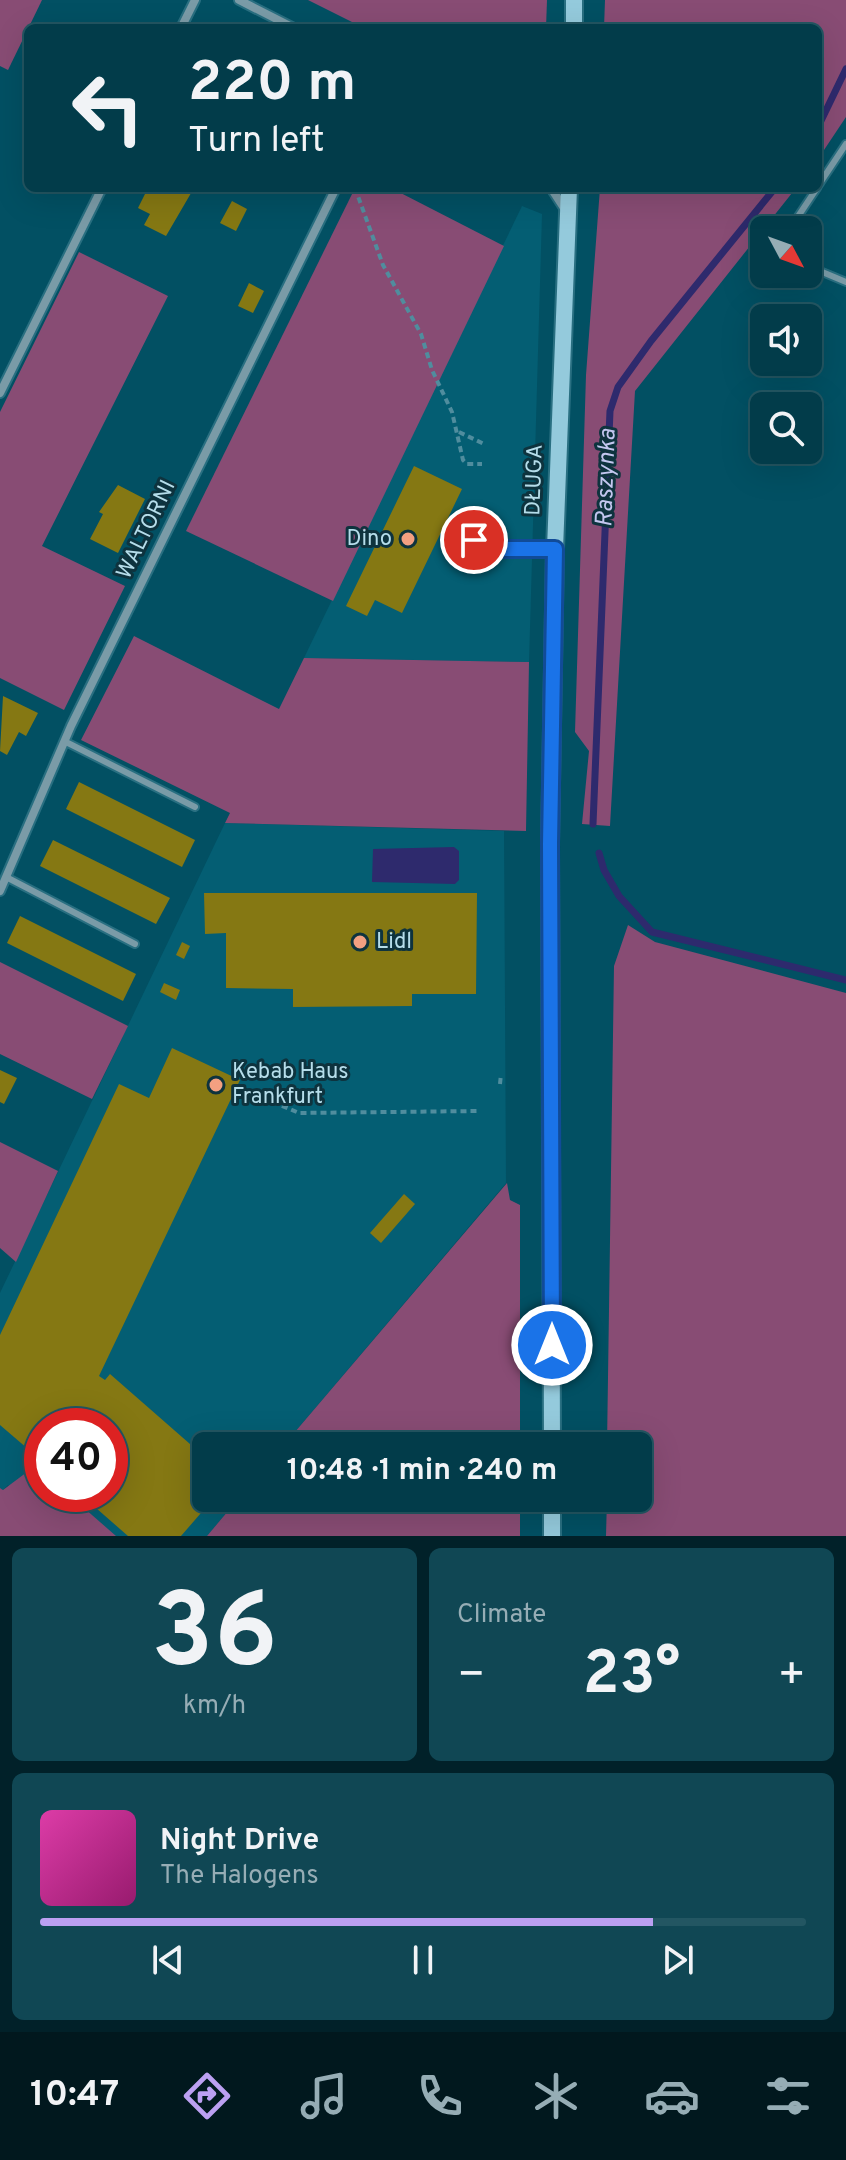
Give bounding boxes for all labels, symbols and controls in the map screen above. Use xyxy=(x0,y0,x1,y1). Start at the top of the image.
text: 220 m xyxy=(188,50,356,120)
icon: left xyxy=(56,56,160,160)
text: Turn left xyxy=(188,119,325,165)
north arrow xyxy=(750,216,822,288)
map controls xyxy=(750,216,822,464)
button: sound xyxy=(750,304,822,376)
button: search xyxy=(750,392,822,464)
water label: Raszynka xyxy=(590,428,624,528)
street label: DŁUGA xyxy=(520,444,550,516)
street label: WALTORNI xyxy=(111,476,183,584)
pin xyxy=(440,506,508,574)
icon: arrive xyxy=(452,518,496,562)
place label: Dino xyxy=(346,526,392,553)
marker: Dino xyxy=(399,530,417,548)
place label: Lidl xyxy=(376,929,412,956)
marker: Lidl xyxy=(351,933,369,951)
place label: Kebab Haus Frankfurt xyxy=(232,1059,349,1111)
marker: Kebab Haus Frankfurt xyxy=(207,1076,225,1094)
position arrow xyxy=(510,1303,594,1387)
speed limit sign: 40 xyxy=(24,1408,128,1512)
text: 10:48 · 1 min · 240 m xyxy=(287,1453,557,1490)
text: 36 xyxy=(151,1572,278,1704)
text: Climate xyxy=(457,1599,546,1632)
text: 23° xyxy=(583,1639,680,1715)
text: − xyxy=(457,1649,485,1705)
text: + xyxy=(778,1649,806,1705)
text: km/h xyxy=(183,1690,246,1723)
text: Night Drive xyxy=(160,1823,319,1860)
text: The Halogens xyxy=(160,1860,319,1893)
icon: previous xyxy=(146,1938,190,1982)
icon: pause xyxy=(401,1938,445,1982)
icon: next xyxy=(656,1938,700,1982)
icon: directions xyxy=(179,2068,235,2124)
icon: music xyxy=(296,2068,352,2124)
icon: phone xyxy=(412,2068,468,2124)
icon: climate xyxy=(528,2068,584,2124)
icon: car xyxy=(644,2068,700,2124)
icon: filters xyxy=(760,2068,816,2124)
text: 10:47 xyxy=(30,2073,119,2119)

